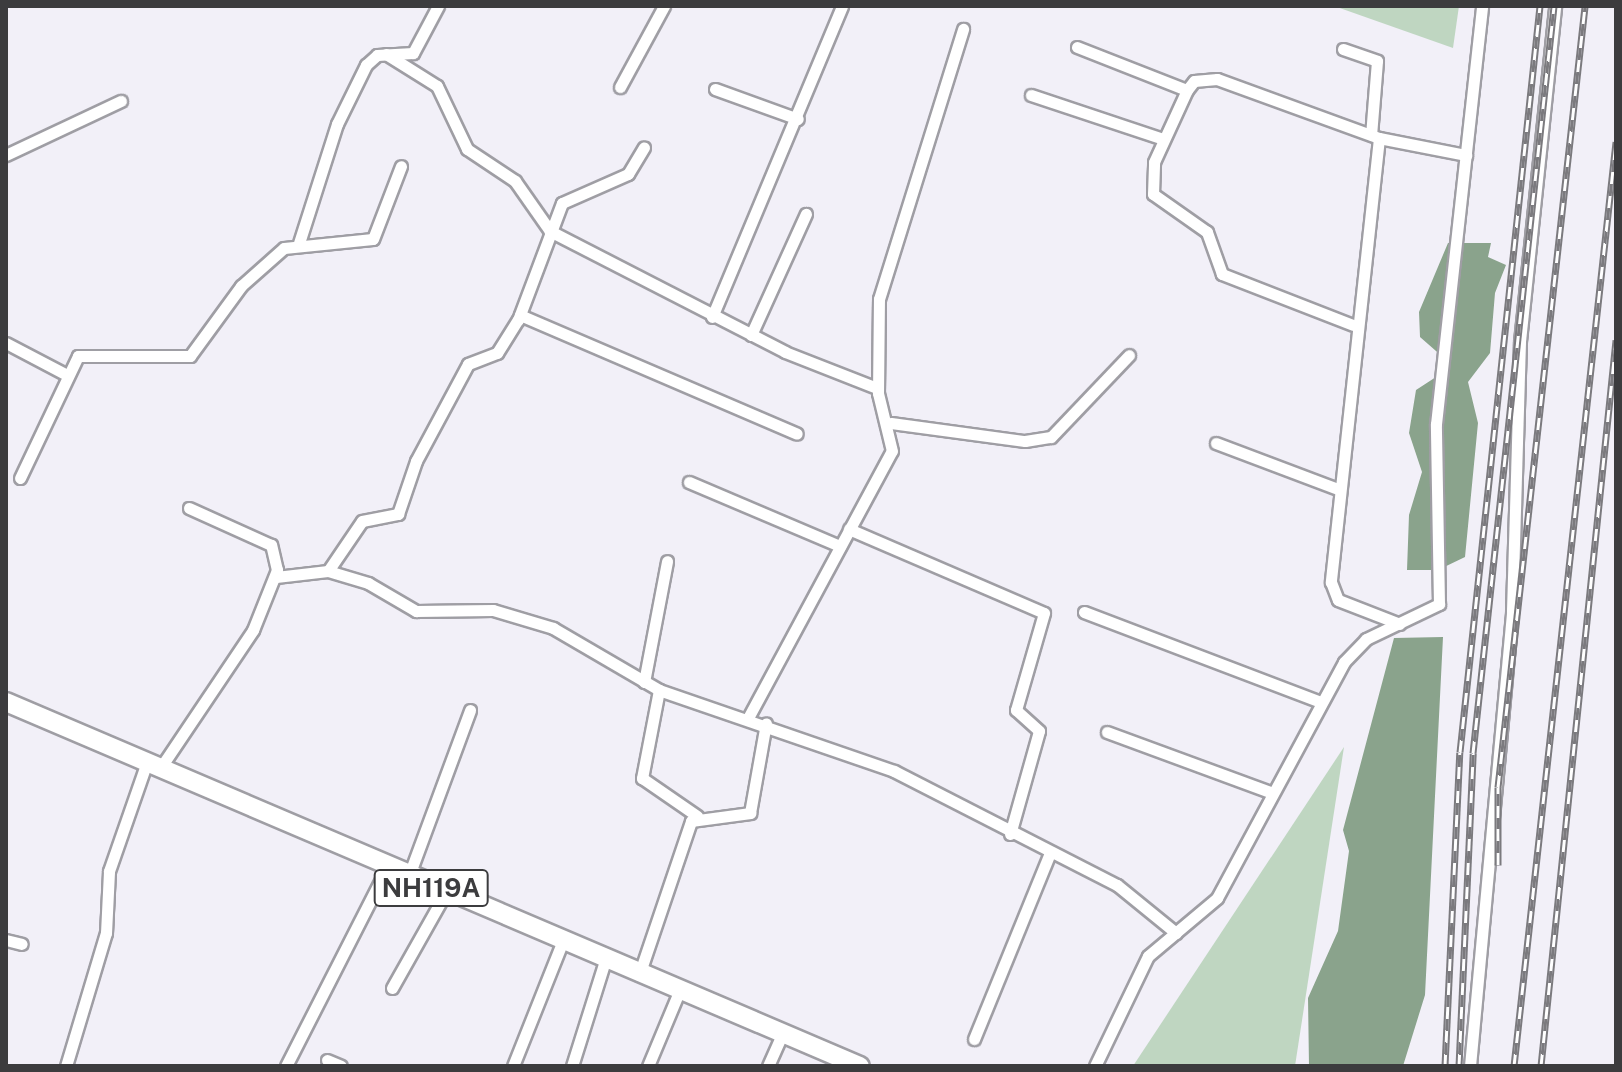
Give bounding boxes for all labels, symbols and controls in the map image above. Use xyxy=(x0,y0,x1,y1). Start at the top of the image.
road number: NH119A xyxy=(373,866,489,910)

